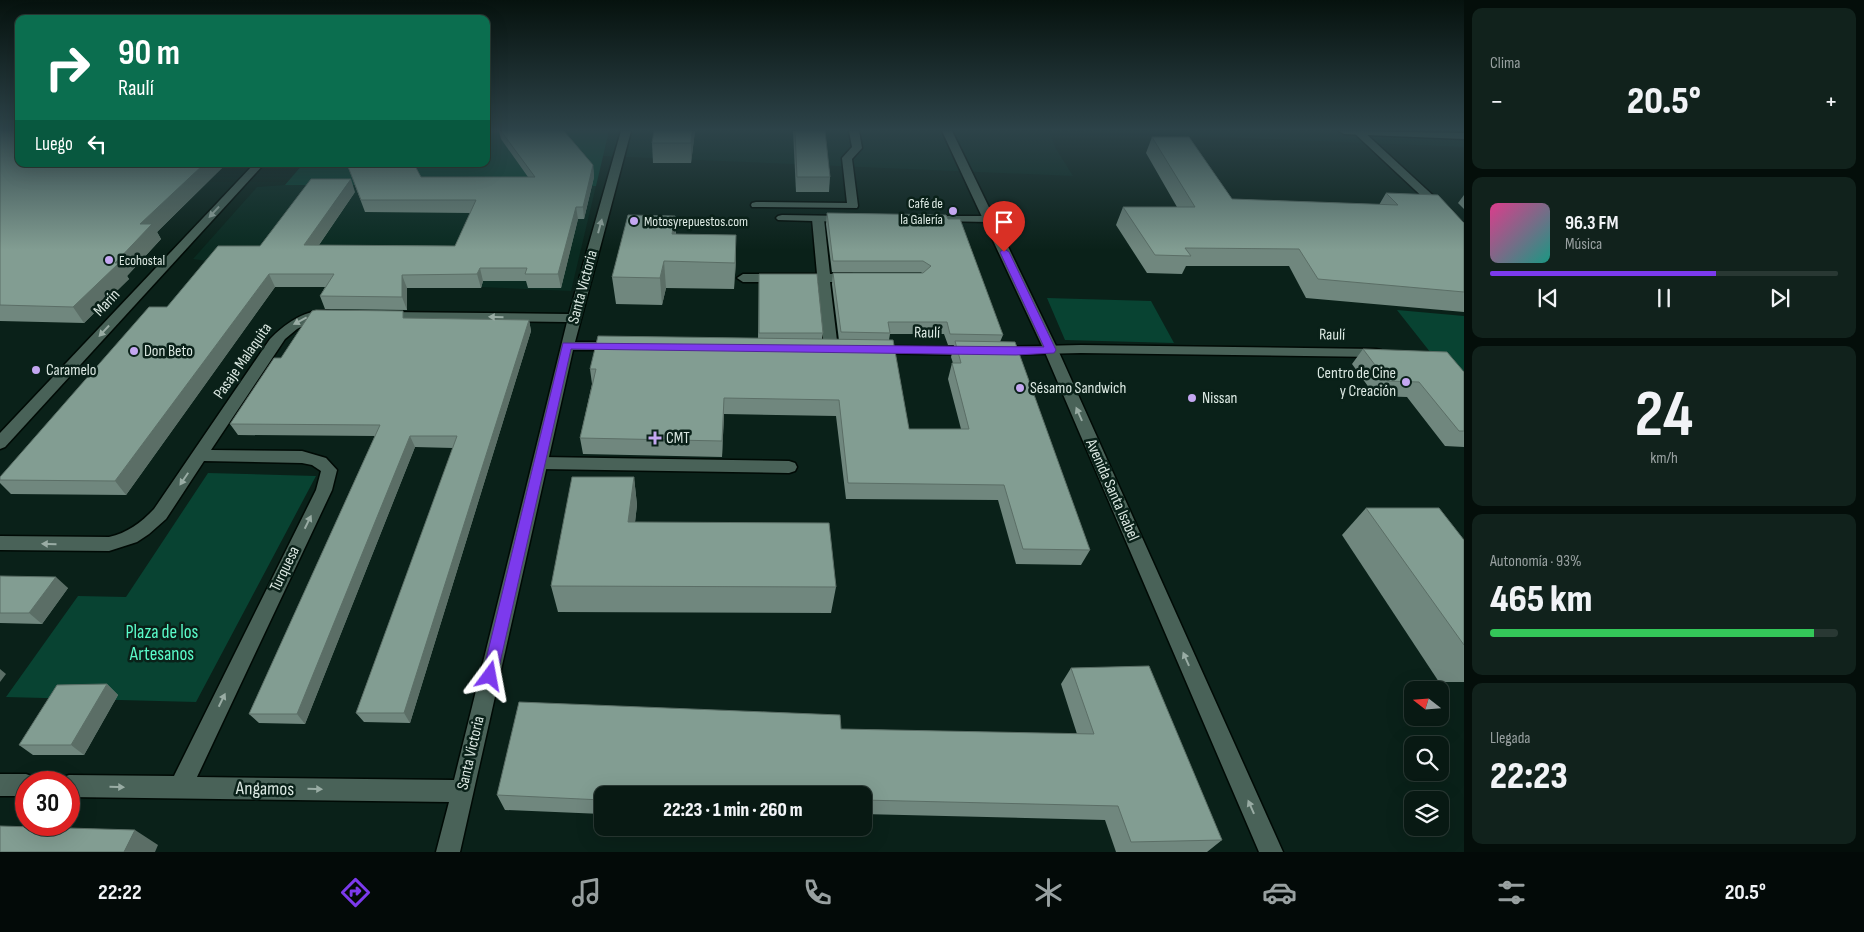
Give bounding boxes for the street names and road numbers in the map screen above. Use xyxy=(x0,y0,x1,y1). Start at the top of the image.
street label: Santa Victoria xyxy=(564,248,602,326)
street label: Marín xyxy=(90,286,124,320)
street label: Pasaje Malaquita xyxy=(210,319,276,403)
street label: Raulí xyxy=(914,323,940,343)
street label: Raulí xyxy=(1319,325,1345,345)
street label: Avenida Santa Isabel xyxy=(1081,435,1143,544)
street label: Turquesa xyxy=(266,543,304,595)
street label: Santa Victoria xyxy=(453,714,489,792)
street label: Angamos xyxy=(235,777,294,801)

